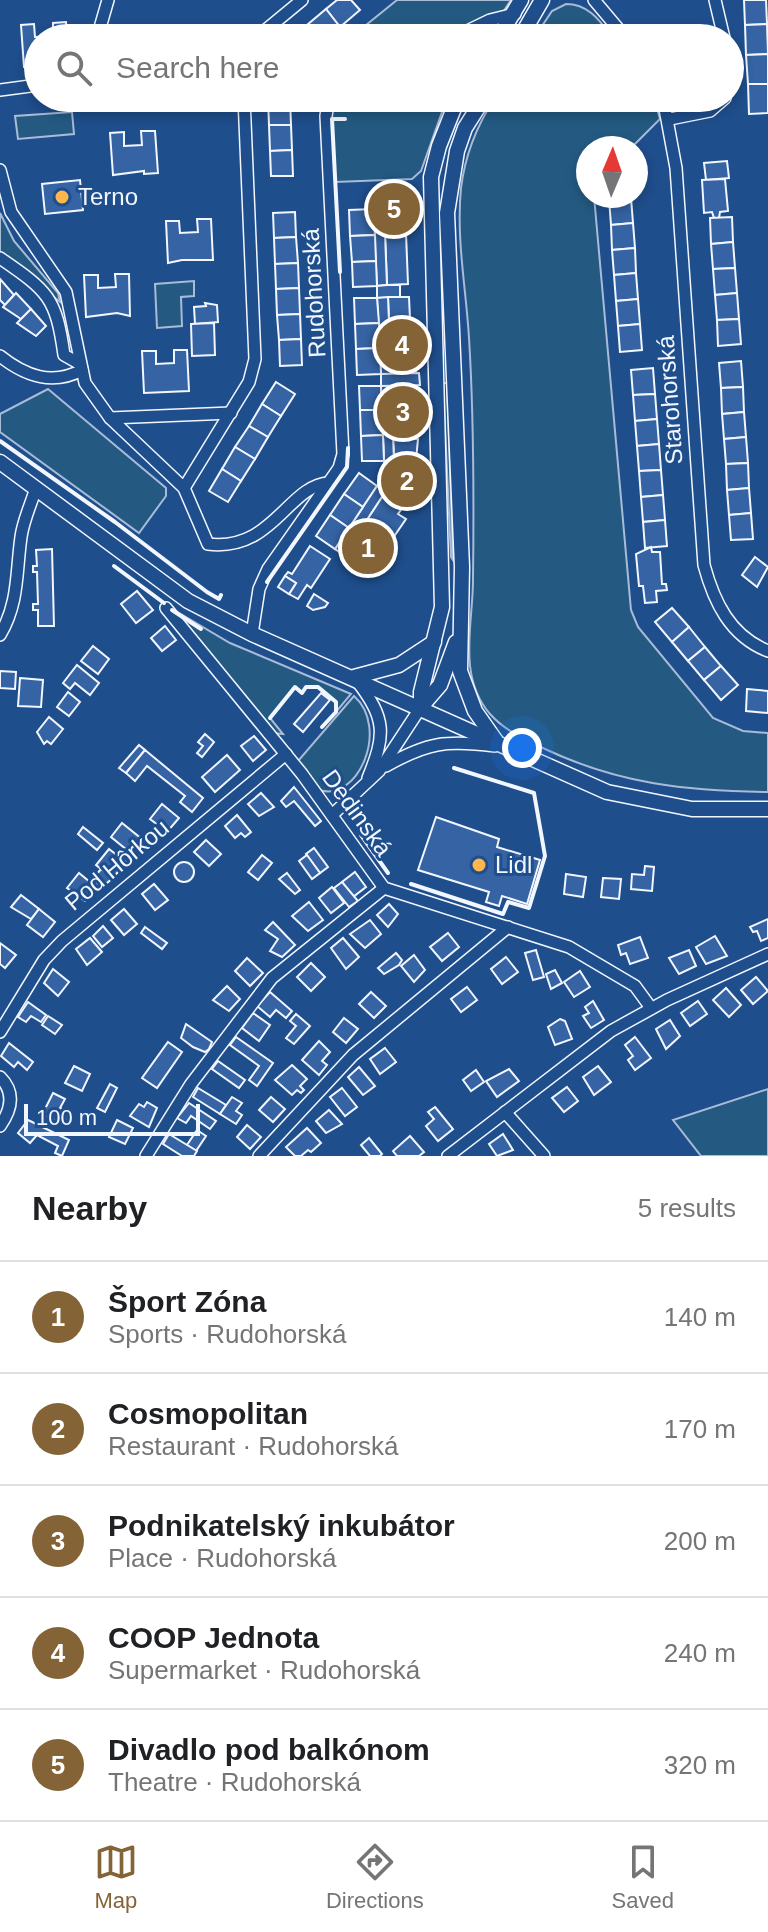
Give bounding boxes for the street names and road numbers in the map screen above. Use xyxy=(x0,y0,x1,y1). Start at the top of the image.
street label: Rudohorská xyxy=(297,227,330,358)
street label: Starohorská xyxy=(651,334,687,466)
street label: Dedinská xyxy=(317,764,398,862)
street label: Pod Hôrkou xyxy=(59,814,174,916)

